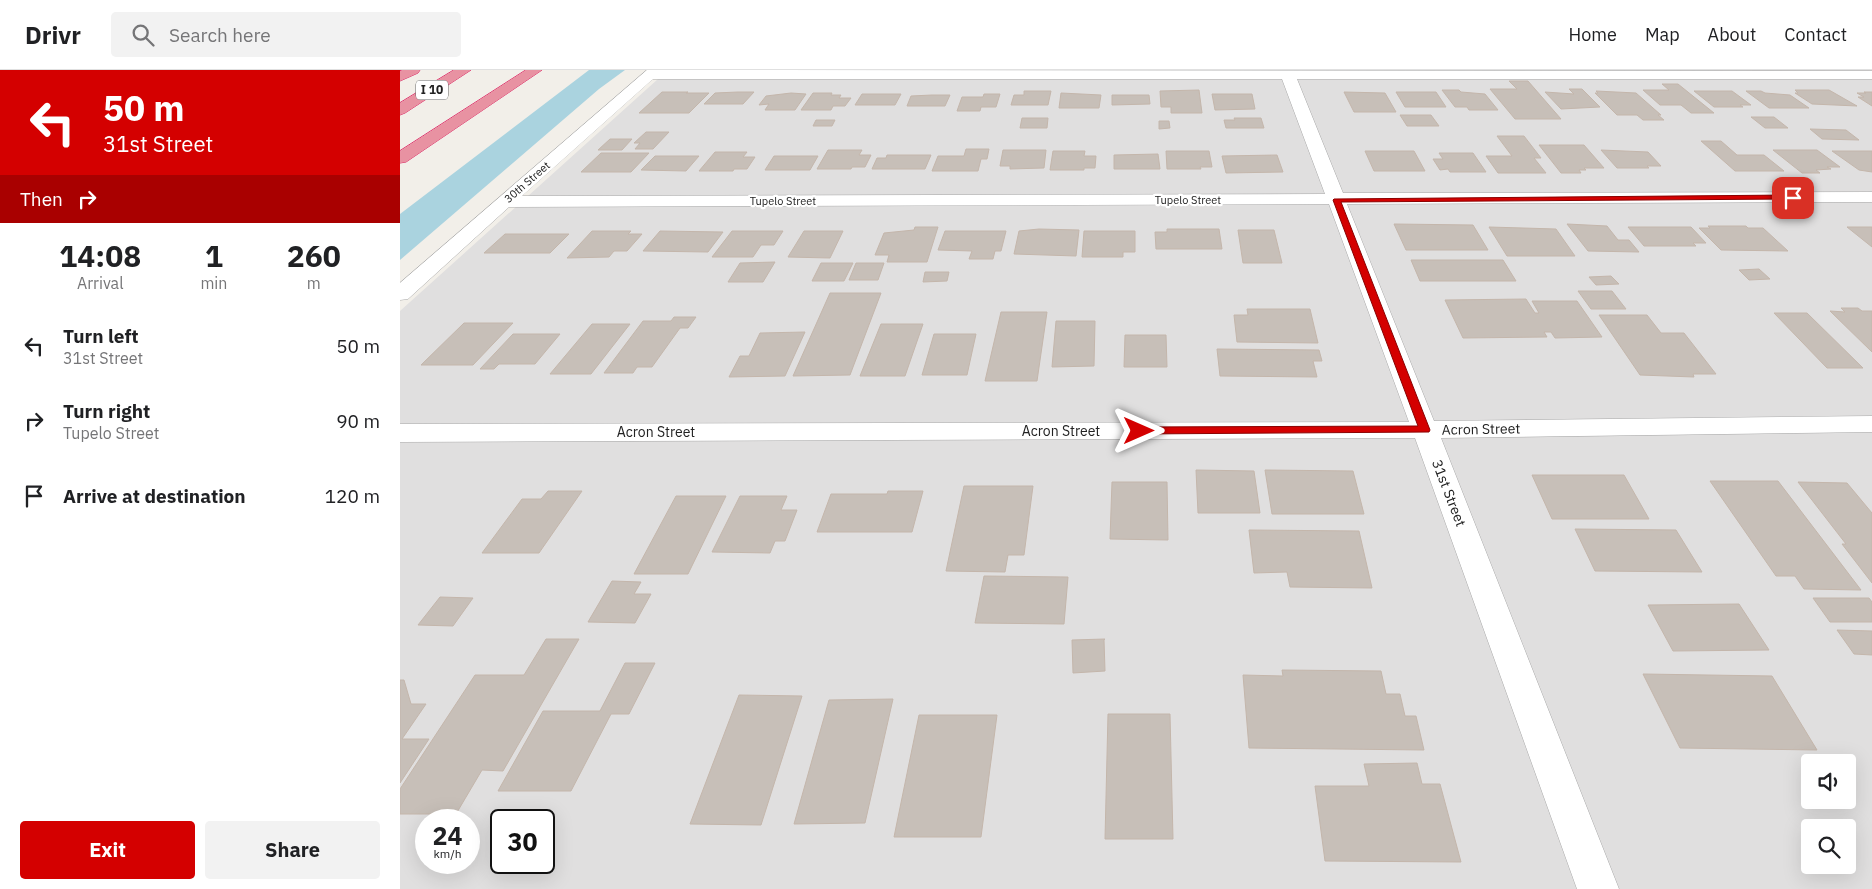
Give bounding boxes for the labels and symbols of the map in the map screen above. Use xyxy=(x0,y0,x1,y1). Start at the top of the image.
road number: I 10 xyxy=(416,80,448,100)
street label: 30th Street xyxy=(501,158,553,206)
pin xyxy=(1772,177,1814,219)
street label: Tupelo Street xyxy=(1155,193,1221,207)
street label: Tupelo Street xyxy=(750,194,816,208)
position arrow xyxy=(1112,404,1164,456)
street label: Acron Street xyxy=(1442,419,1521,439)
street label: Acron Street xyxy=(1022,422,1100,440)
street label: Acron Street xyxy=(617,423,695,441)
street label: 31st Street xyxy=(1428,457,1470,529)
speed limit sign: 30 xyxy=(490,809,555,874)

